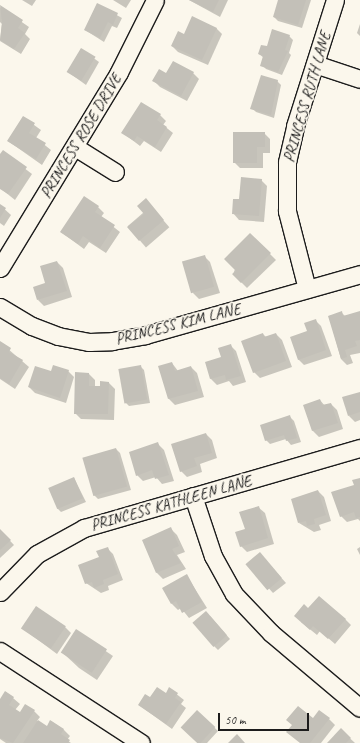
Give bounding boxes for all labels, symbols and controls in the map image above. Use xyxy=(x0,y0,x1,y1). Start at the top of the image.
street label: PRINCESS RUTH LANE xyxy=(279,30,335,164)
street label: PRINCESS ROSE DRIVE xyxy=(36,71,126,201)
street label: PRINCESS KIM LANE xyxy=(114,299,242,349)
street label: PRINCESS KATHLEEN LANE xyxy=(89,471,253,535)
scale bar xyxy=(220,705,311,731)
text: 50 m xyxy=(225,712,245,728)

